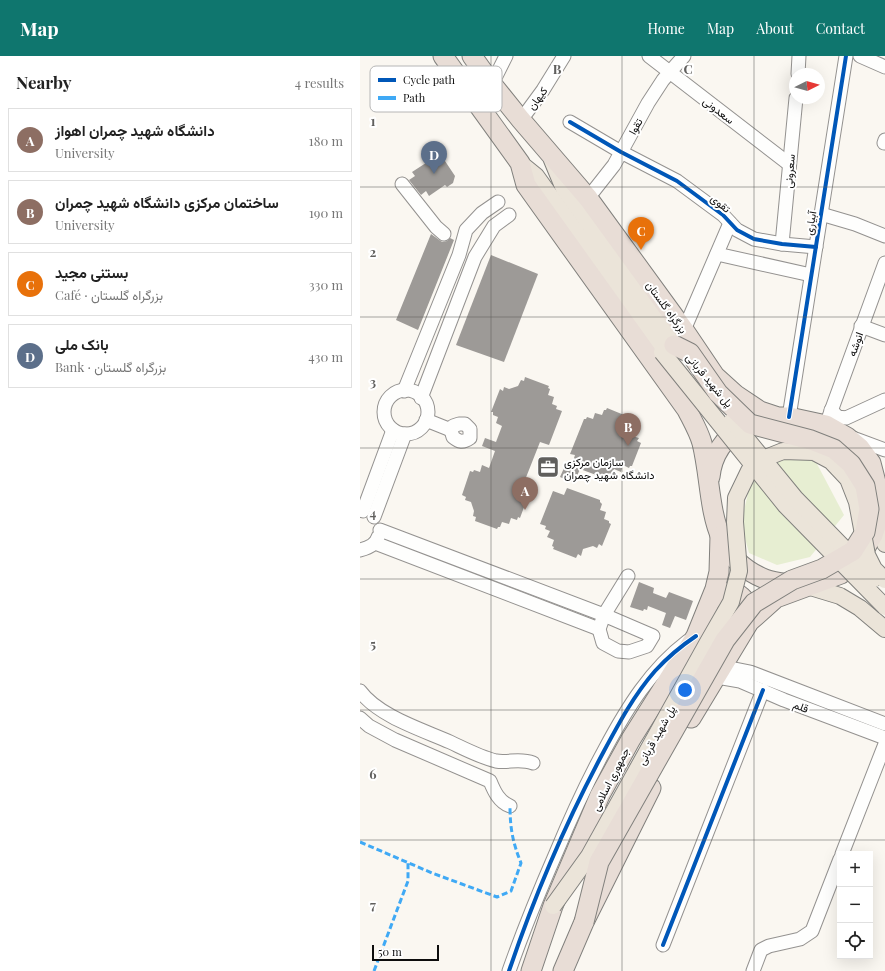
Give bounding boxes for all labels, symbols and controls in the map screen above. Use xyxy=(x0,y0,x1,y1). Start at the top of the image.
text: Map xyxy=(20,15,59,41)
text: Home xyxy=(647,19,685,38)
text: Map xyxy=(707,19,734,38)
text: About xyxy=(756,19,794,38)
text: Contact xyxy=(816,19,865,38)
text: B xyxy=(553,60,562,77)
text: C xyxy=(683,60,693,77)
legend xyxy=(370,66,502,112)
north arrow xyxy=(789,68,825,104)
text: Nearby xyxy=(16,71,71,93)
text: Cycle path xyxy=(403,72,455,87)
text: 4 results xyxy=(295,74,344,91)
street label: کیهان xyxy=(524,83,551,113)
text: Path xyxy=(403,90,426,105)
street label: سعدونی xyxy=(700,93,738,127)
text: 1 xyxy=(371,112,376,129)
street label: تقوا xyxy=(624,115,646,137)
text: دانشگاه شهید چمران اهواز xyxy=(55,120,215,140)
text: A xyxy=(26,132,34,149)
text: 180 m xyxy=(309,132,343,149)
pin: D xyxy=(421,141,447,174)
text: University xyxy=(55,144,115,161)
street label: سعرونی xyxy=(780,153,798,189)
street label: تقوی xyxy=(708,190,734,216)
text: ساختمان مرکزی دانشگاه شهید چمران xyxy=(55,192,279,212)
text: B xyxy=(26,204,34,221)
text: 190 m xyxy=(309,204,343,221)
street label: آبیاری xyxy=(801,208,820,236)
text: University xyxy=(55,216,115,233)
pin: C xyxy=(628,217,654,250)
text: 2 xyxy=(370,243,377,260)
text: بستنی مجید xyxy=(55,262,128,282)
text: C xyxy=(25,276,35,293)
text: 330 m xyxy=(309,276,343,293)
street label: بزرگراه گلستان xyxy=(643,278,691,336)
text: Café · بزرگراه گلستان xyxy=(55,286,163,303)
street label: انوشه xyxy=(844,330,866,358)
text: بانک ملی xyxy=(55,334,109,354)
text: D xyxy=(25,348,35,365)
text: 430 m xyxy=(308,348,343,365)
street label: پل شهید قربانی xyxy=(682,350,737,411)
text: Bank · بزرگراه گلستان xyxy=(55,358,166,375)
text: 3 xyxy=(370,373,376,390)
pin: B xyxy=(615,413,641,446)
office icon: سازمان مرکزی دانشگاه شهید چمران xyxy=(535,454,561,480)
place label: سازمان مرکزی دانشگاه شهید چمران xyxy=(564,454,655,483)
pin: A xyxy=(512,477,538,510)
text: 4 xyxy=(370,504,377,521)
text: 5 xyxy=(370,635,376,652)
your location xyxy=(675,680,695,700)
street label: قلم xyxy=(791,696,811,717)
street label: پل شهید قربانی xyxy=(633,702,680,768)
street label: جمهوری اسلامی xyxy=(588,745,632,813)
text: 6 xyxy=(369,765,377,782)
map controls xyxy=(837,851,873,959)
button: + xyxy=(837,851,873,887)
button: − xyxy=(837,887,873,923)
text: 7 xyxy=(370,896,376,913)
button: locate xyxy=(837,923,873,959)
scale bar xyxy=(372,943,439,962)
text: 50 m xyxy=(378,944,402,959)

